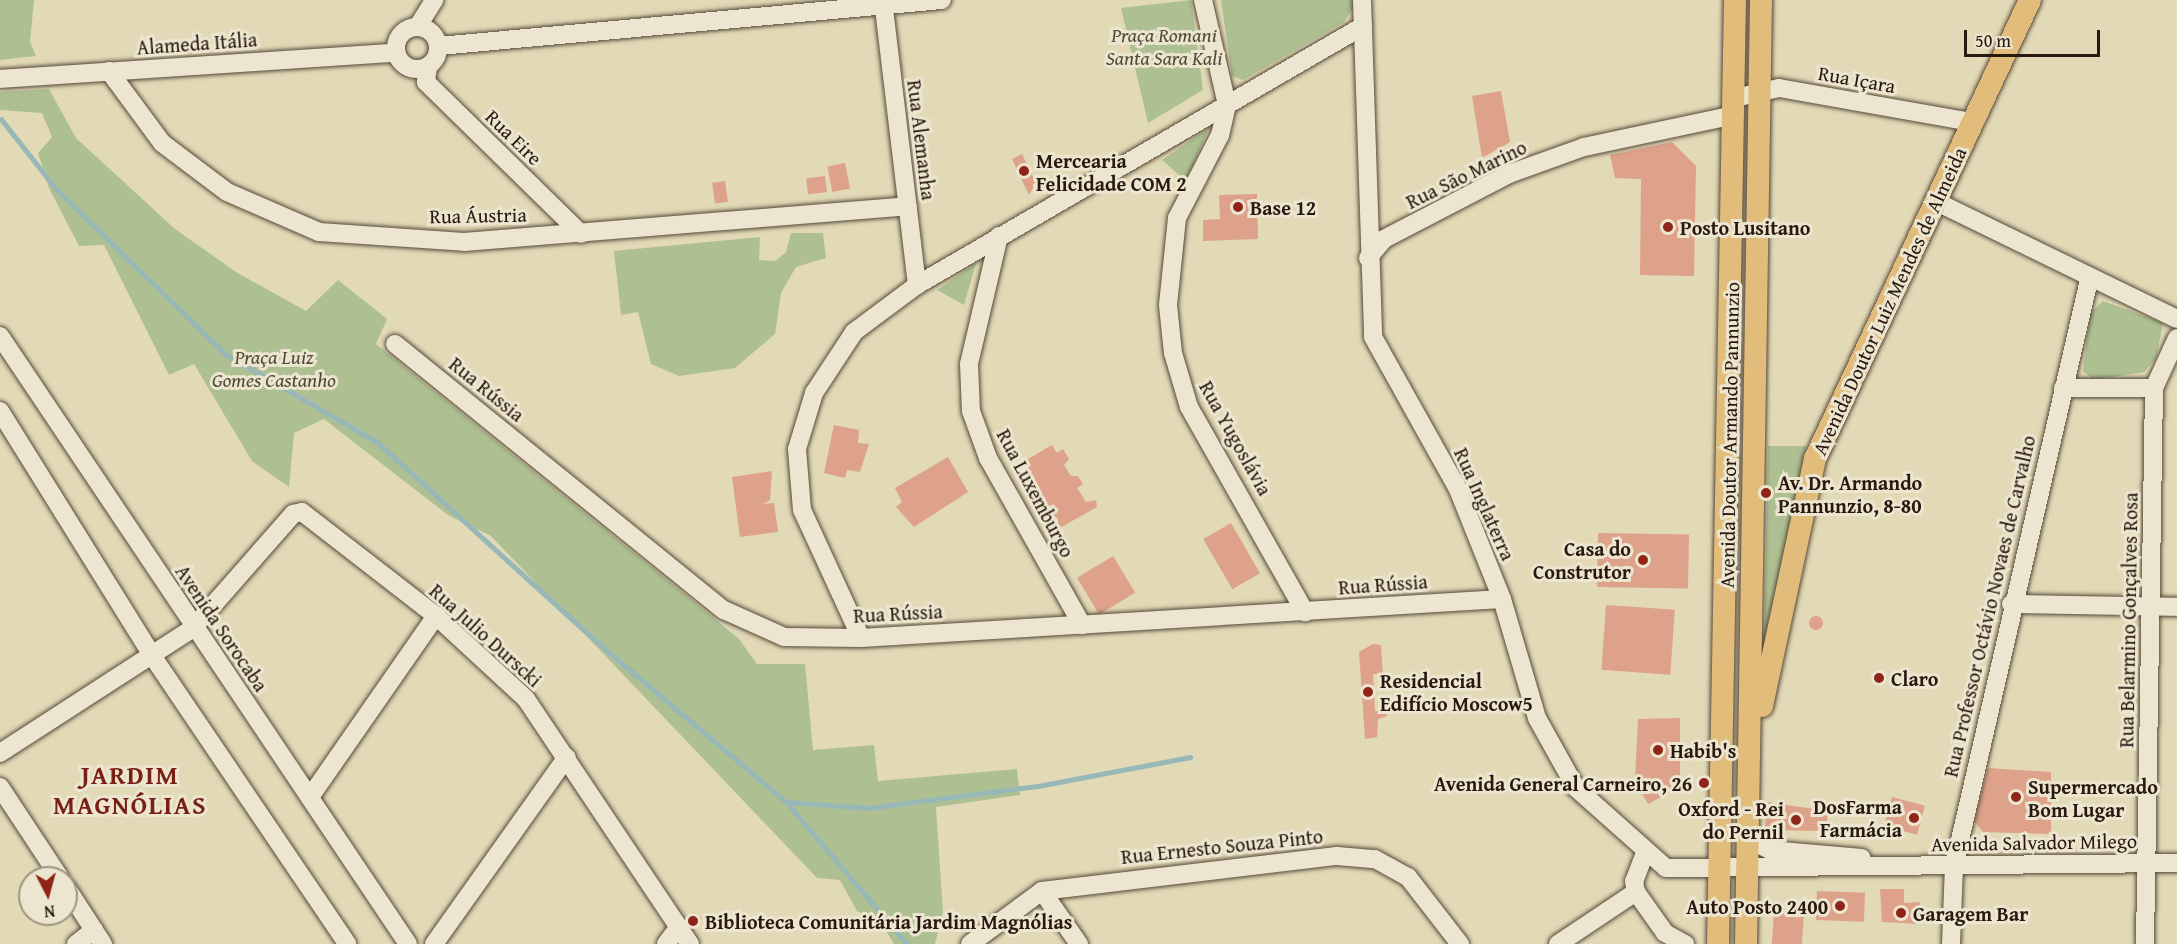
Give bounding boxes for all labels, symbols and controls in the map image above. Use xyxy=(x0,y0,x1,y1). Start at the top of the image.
scale bar xyxy=(1967,18,2104,56)
park label: Praça Romani Santa Sara Kali xyxy=(1106,22,1222,69)
street label: Alameda Itália xyxy=(136,27,258,59)
text: 50 m xyxy=(1975,27,2011,54)
street label: Rua Içara xyxy=(1816,60,1898,98)
street label: Rua Alemanha xyxy=(903,78,941,202)
street label: Rua Eire xyxy=(481,104,547,170)
street label: Rua São Marino xyxy=(1402,134,1530,214)
street label: Avenida Doutor Luiz Mendes de Almeida xyxy=(1807,143,1971,459)
place label: Mercearia Felicidade COM 2 xyxy=(1036,148,1187,195)
marker: Mercearia Felicidade COM 2 xyxy=(1017,164,1031,178)
place label: Base 12 xyxy=(1250,195,1316,219)
marker: Base 12 xyxy=(1231,200,1245,214)
street label: Rua Áustria xyxy=(429,202,527,228)
place label: Posto Lusitano xyxy=(1680,215,1810,239)
marker: Posto Lusitano xyxy=(1661,220,1675,234)
street label: Avenida Doutor Armando Pannunzio xyxy=(1714,282,1744,588)
park label: Praça Luiz Gomes Castanho xyxy=(212,345,336,392)
street label: Rua Rússia xyxy=(445,352,529,426)
street label: Rua Yugoslávia xyxy=(1195,377,1277,499)
street label: Rua Luxemburgo xyxy=(992,425,1080,561)
street label: Rua Professor Octávio Novaes de Carvalho xyxy=(1938,433,2040,779)
street label: Rua Inglaterra xyxy=(1449,444,1521,564)
place label: Av. Dr. Armando Pannunzio, 8-80 xyxy=(1778,470,1922,517)
marker: Av. Dr. Armando Pannunzio, 8-80 xyxy=(1759,486,1773,500)
street label: Rua Belarmino Gonçalves Rosa xyxy=(2114,492,2142,748)
place label: Casa do Construtor xyxy=(1533,536,1631,583)
marker: Casa do Construtor xyxy=(1636,553,1650,567)
street label: Avenida Sorocaba xyxy=(171,560,273,696)
street label: Rua Rússia xyxy=(1338,569,1428,599)
street label: Rua Julio Durscki xyxy=(425,578,547,692)
street label: Rua Rússia xyxy=(853,599,943,627)
place label: Claro xyxy=(1891,666,1938,690)
place label: Residencial Edifício Moscow5 xyxy=(1380,668,1533,715)
marker: Claro xyxy=(1872,671,1886,685)
marker: Residencial Edifício Moscow5 xyxy=(1361,685,1375,699)
place label: Habib's xyxy=(1670,738,1736,762)
marker: Habib's xyxy=(1651,743,1665,757)
district label: JARDIM MAGNÓLIAS xyxy=(53,759,207,820)
place label: Avenida General Carneiro, 26 xyxy=(1434,771,1692,795)
place label: Supermercado Bom Lugar xyxy=(2028,774,2158,821)
marker: Avenida General Carneiro, 26 xyxy=(1697,776,1711,790)
marker: Supermercado Bom Lugar xyxy=(2009,790,2023,804)
place label: DosFarma Farmácia xyxy=(1813,795,1902,842)
place label: Oxford - Rei do Pernil xyxy=(1678,796,1784,843)
marker: DosFarma Farmácia xyxy=(1907,811,1921,825)
marker: Oxford - Rei do Pernil xyxy=(1789,813,1803,827)
street label: Rua Ernesto Souza Pinto xyxy=(1120,823,1324,869)
street label: Avenida Salvador Milego xyxy=(1931,828,2137,856)
north arrow xyxy=(18,866,78,926)
place label: Auto Posto 2400 xyxy=(1686,894,1828,918)
text: N xyxy=(43,899,56,924)
marker: Auto Posto 2400 xyxy=(1833,899,1847,913)
place label: Garagem Bar xyxy=(1913,901,2028,925)
marker: Garagem Bar xyxy=(1894,906,1908,920)
place label: Biblioteca Comunitária Jardim Magnólias xyxy=(705,909,1072,933)
marker: Biblioteca Comunitária Jardim Magnólias xyxy=(686,914,700,928)

